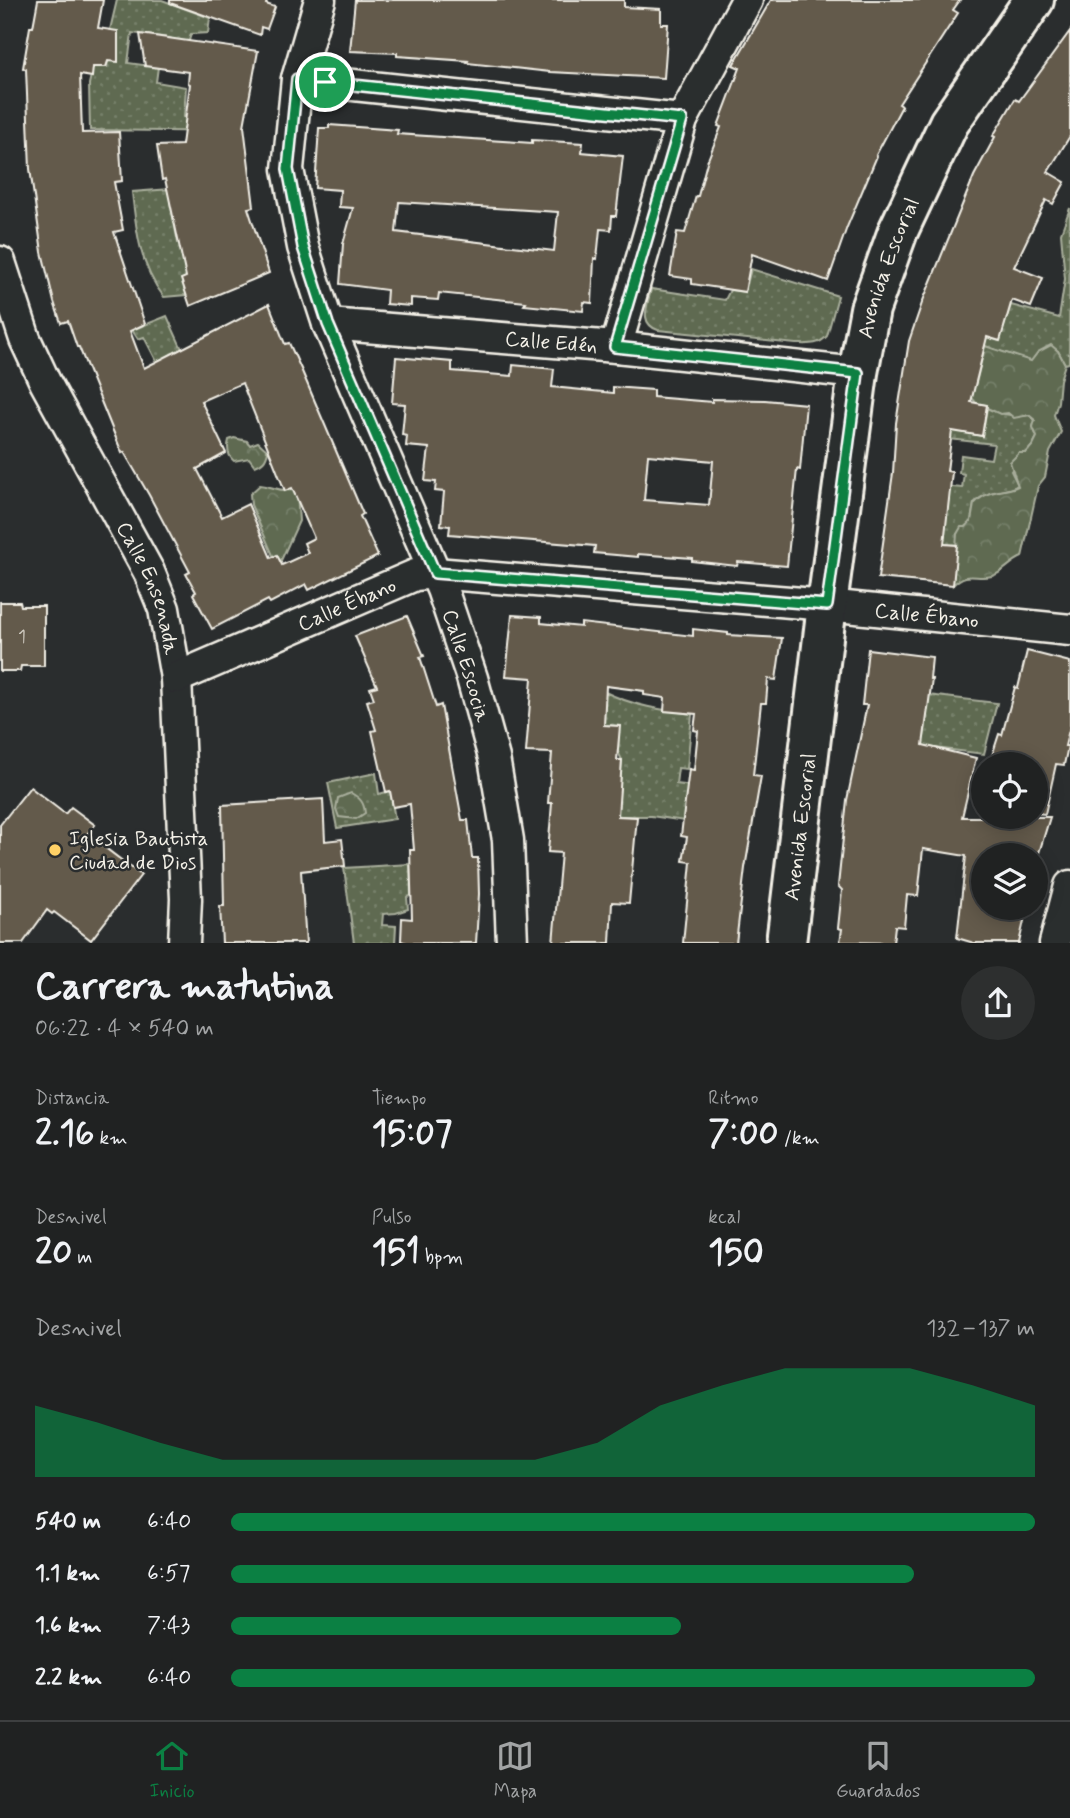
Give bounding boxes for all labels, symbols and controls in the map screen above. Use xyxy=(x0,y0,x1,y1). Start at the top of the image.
pin xyxy=(295,52,355,112)
icon: arrive xyxy=(306,63,344,101)
street label: Avenida Escorial xyxy=(852,193,927,341)
street label: Calle Edén xyxy=(504,325,598,360)
street label: Calle Ensenada xyxy=(109,517,185,657)
street label: Calle Ébano xyxy=(294,572,401,639)
street label: Calle Ébano xyxy=(873,597,980,636)
street label: Calle Escocia xyxy=(435,606,497,726)
house number: 1 xyxy=(18,625,26,649)
street label: Avenida Escorial xyxy=(778,752,824,902)
map controls xyxy=(971,752,1048,920)
button: locate xyxy=(971,752,1048,829)
place label: Iglesia Bautista Ciudad de Dios xyxy=(69,825,208,877)
marker: Iglesia Bautista Ciudad de Dios xyxy=(47,842,63,858)
button: layers xyxy=(971,843,1048,920)
text: Carrera matutina xyxy=(35,963,334,1012)
button: share xyxy=(961,966,1035,1040)
text: 06:22 · 4 × 540 m xyxy=(35,1014,214,1044)
text: Distancia xyxy=(35,1086,109,1111)
text: Tiempo xyxy=(372,1086,426,1111)
text: Ritmo xyxy=(708,1086,759,1111)
text: 2.16 xyxy=(35,1111,94,1157)
text: 15:07 xyxy=(372,1111,452,1157)
text: 7:00 xyxy=(708,1111,779,1157)
text: km xyxy=(94,1126,127,1151)
text: /km xyxy=(779,1126,820,1151)
text: Desnivel xyxy=(35,1205,107,1230)
text: Pulso xyxy=(372,1205,411,1230)
text: kcal xyxy=(708,1205,740,1230)
text: 20 xyxy=(35,1230,72,1276)
text: 151 xyxy=(372,1230,420,1276)
text: 150 xyxy=(708,1230,764,1276)
text: m xyxy=(72,1245,92,1270)
text: bpm xyxy=(420,1245,463,1270)
text: Desnivel xyxy=(35,1314,122,1344)
text: 132–137 m xyxy=(926,1314,1035,1344)
text: 540 m xyxy=(35,1507,101,1537)
text: 6:40 xyxy=(147,1507,191,1537)
text: 1.1 km xyxy=(35,1559,100,1589)
text: 6:57 xyxy=(147,1559,190,1589)
text: 1.6 km xyxy=(35,1611,102,1641)
text: 7:43 xyxy=(147,1611,190,1641)
text: 2.2 km xyxy=(35,1663,102,1693)
text: 6:40 xyxy=(147,1663,191,1693)
tab: Inicio xyxy=(149,1737,195,1804)
tab: Mapa xyxy=(494,1737,537,1804)
tab: Guardados xyxy=(836,1737,921,1804)

